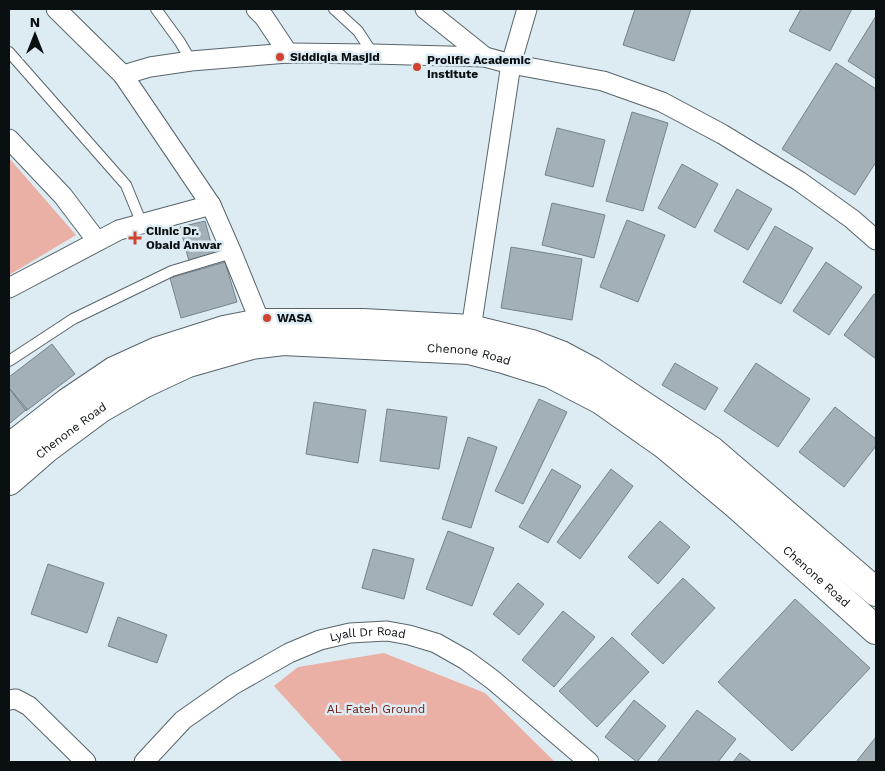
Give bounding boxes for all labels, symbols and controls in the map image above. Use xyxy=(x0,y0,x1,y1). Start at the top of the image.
north arrow xyxy=(10,10,60,60)
text: N xyxy=(30,14,40,30)
place label: Siddiqia Masjid xyxy=(290,50,380,64)
marker: Siddiqia Masjid xyxy=(274,51,286,63)
place label: Prolific Academic Institute xyxy=(427,53,531,81)
marker: Prolific Academic Institute xyxy=(411,61,423,73)
place label: Clinic Dr. Obaid Anwar xyxy=(146,224,223,252)
marker: Clinic Dr. Obaid Anwar xyxy=(128,231,142,245)
place label: WASA xyxy=(277,311,313,325)
marker: WASA xyxy=(261,312,273,324)
street label: Chenone Road xyxy=(427,341,513,368)
street label: Chenone Road xyxy=(33,399,109,462)
street label: Chenone Road xyxy=(780,543,853,610)
street label: Lyall Dr Road xyxy=(328,624,407,644)
park label: AL Fateh Ground xyxy=(327,702,425,716)

